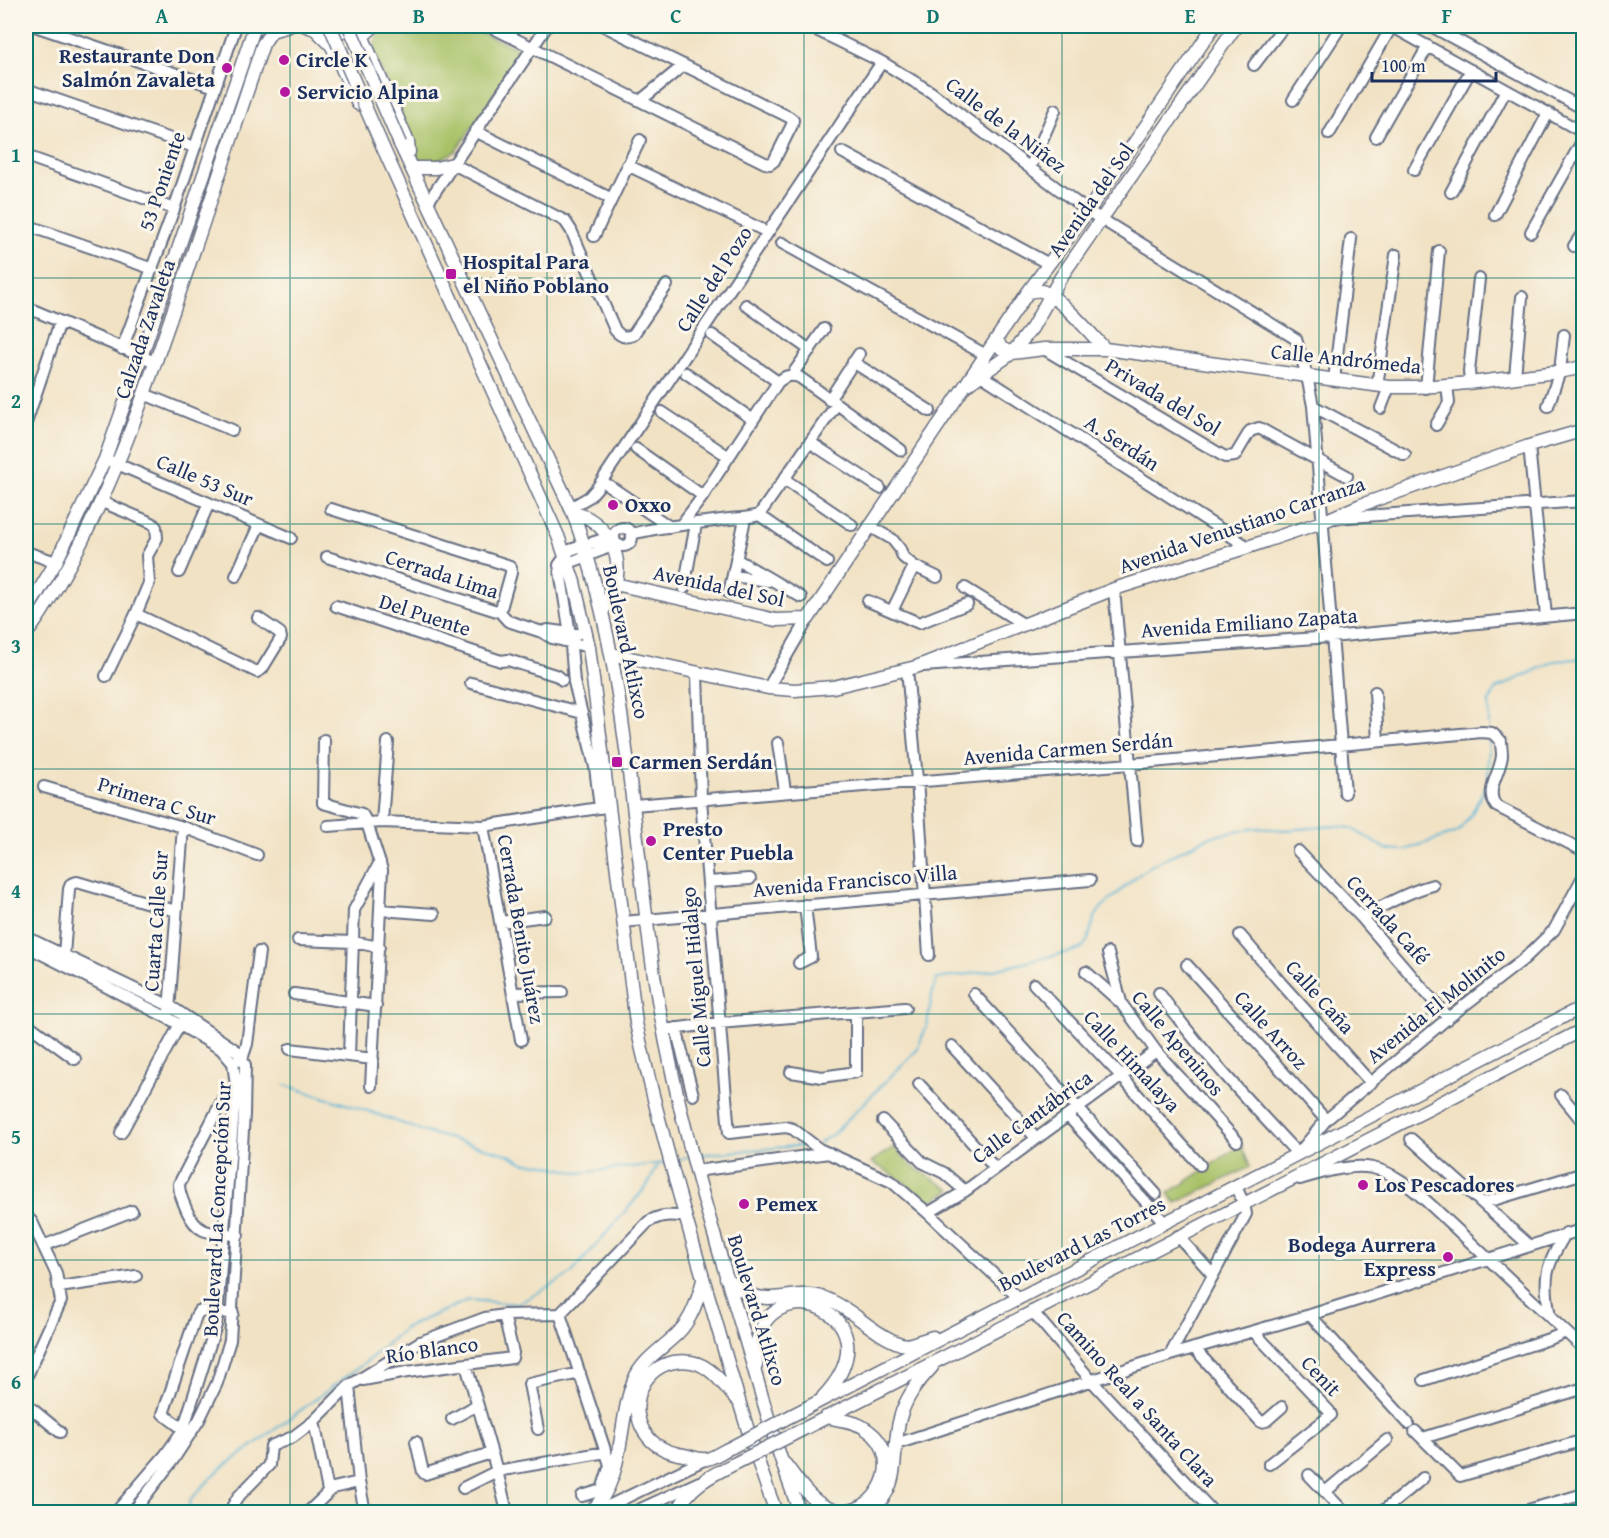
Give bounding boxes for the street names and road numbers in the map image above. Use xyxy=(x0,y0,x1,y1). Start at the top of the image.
street label: Calle de la Niñez xyxy=(939,69,1073,180)
street label: 53 Poniente xyxy=(130,127,193,235)
street label: Avenida del Sol xyxy=(1040,136,1142,263)
street label: Calle del Pozo xyxy=(668,220,760,338)
street label: Calzada Zavaleta xyxy=(106,255,183,403)
street label: Calle Andrómeda xyxy=(1269,335,1423,382)
street label: Privada del Sol xyxy=(1100,350,1227,443)
street label: A. Serdán xyxy=(1079,407,1166,479)
street label: Calle 53 Sur xyxy=(152,445,259,514)
street label: Avenida Venustiano Carranza xyxy=(1115,468,1369,581)
street label: Cerrada Lima xyxy=(382,541,503,606)
street label: Avenida del Sol xyxy=(651,556,788,615)
street label: Boulevard Atlixco xyxy=(595,562,658,722)
street label: Del Puente xyxy=(375,585,475,644)
street label: Avenida Emiliano Zapata xyxy=(1140,599,1358,646)
street label: Avenida Carmen Serdán xyxy=(962,724,1174,773)
street label: Primera C Sur xyxy=(94,768,220,833)
street label: Cerrada Benito Juárez xyxy=(490,832,553,1026)
street label: Cuarta Calle Sur xyxy=(135,849,176,992)
street label: Avenida Francisco Villa xyxy=(752,856,958,905)
street label: Cerrada Café xyxy=(1339,868,1437,972)
street label: Calle Miguel Hidalgo xyxy=(672,886,719,1069)
street label: Avenida El Molinito xyxy=(1359,939,1512,1071)
street label: Calle Caña xyxy=(1279,953,1362,1041)
street label: Calle Apeninos xyxy=(1125,983,1232,1102)
street label: Calle Arroz xyxy=(1227,983,1315,1076)
street label: Calle Himalaya xyxy=(1077,1002,1188,1119)
street label: Calle Cantábrica xyxy=(965,1062,1099,1171)
street label: Boulevard La Concepción Sur xyxy=(194,1080,239,1338)
street label: Boulevard Las Torres xyxy=(993,1188,1171,1299)
street label: Boulevard Atlixco xyxy=(720,1230,795,1389)
street label: Camino Real a Santa Clara xyxy=(1050,1304,1225,1494)
street label: Río Blanco xyxy=(384,1328,480,1371)
street label: Cenit xyxy=(1294,1348,1349,1404)

